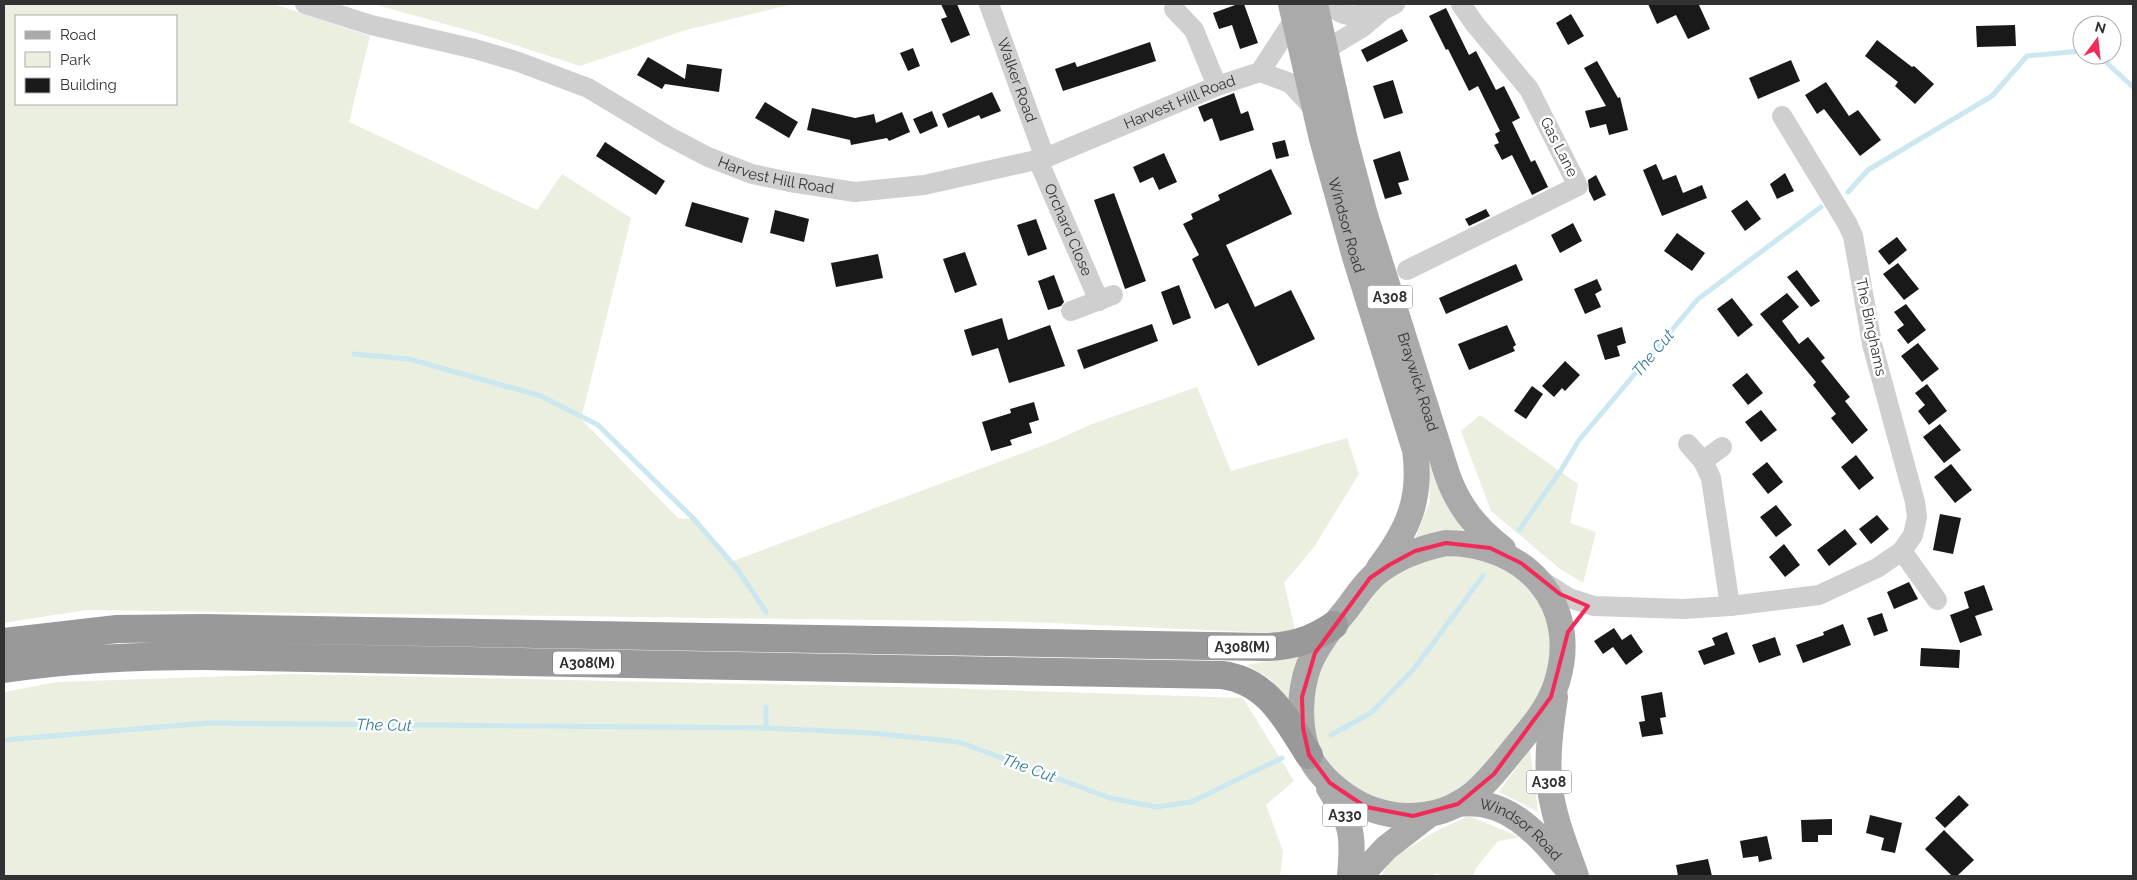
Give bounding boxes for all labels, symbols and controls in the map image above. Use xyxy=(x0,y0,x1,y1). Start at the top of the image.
legend xyxy=(15,15,178,105)
north arrow xyxy=(2072,15,2122,65)
text: N xyxy=(2093,18,2108,37)
text: Road xyxy=(60,26,96,44)
street label: Walker Road xyxy=(993,36,1040,125)
text: Park xyxy=(60,51,91,69)
street label: Harvest Hill Road xyxy=(1121,72,1238,133)
text: Building xyxy=(60,76,117,94)
street label: Gas Lane xyxy=(1536,114,1582,180)
street label: Harvest Hill Road xyxy=(715,153,835,198)
street label: Windsor Road xyxy=(1324,176,1368,275)
street label: Orchard Close xyxy=(1040,181,1096,279)
street label: The Binghams xyxy=(1852,276,1890,378)
road number: A308 xyxy=(1368,286,1412,308)
water label: The Cut xyxy=(1628,325,1679,380)
street label: Braywick Road xyxy=(1394,330,1442,434)
road number: A308(M) xyxy=(1208,636,1276,659)
road number: A308(M) xyxy=(553,651,621,674)
water label: The Cut xyxy=(356,715,413,735)
water label: The Cut xyxy=(1000,750,1059,787)
road number: A308 xyxy=(1526,770,1572,794)
street label: Windsor Road xyxy=(1478,795,1565,864)
road number: A330 xyxy=(1322,804,1368,826)

